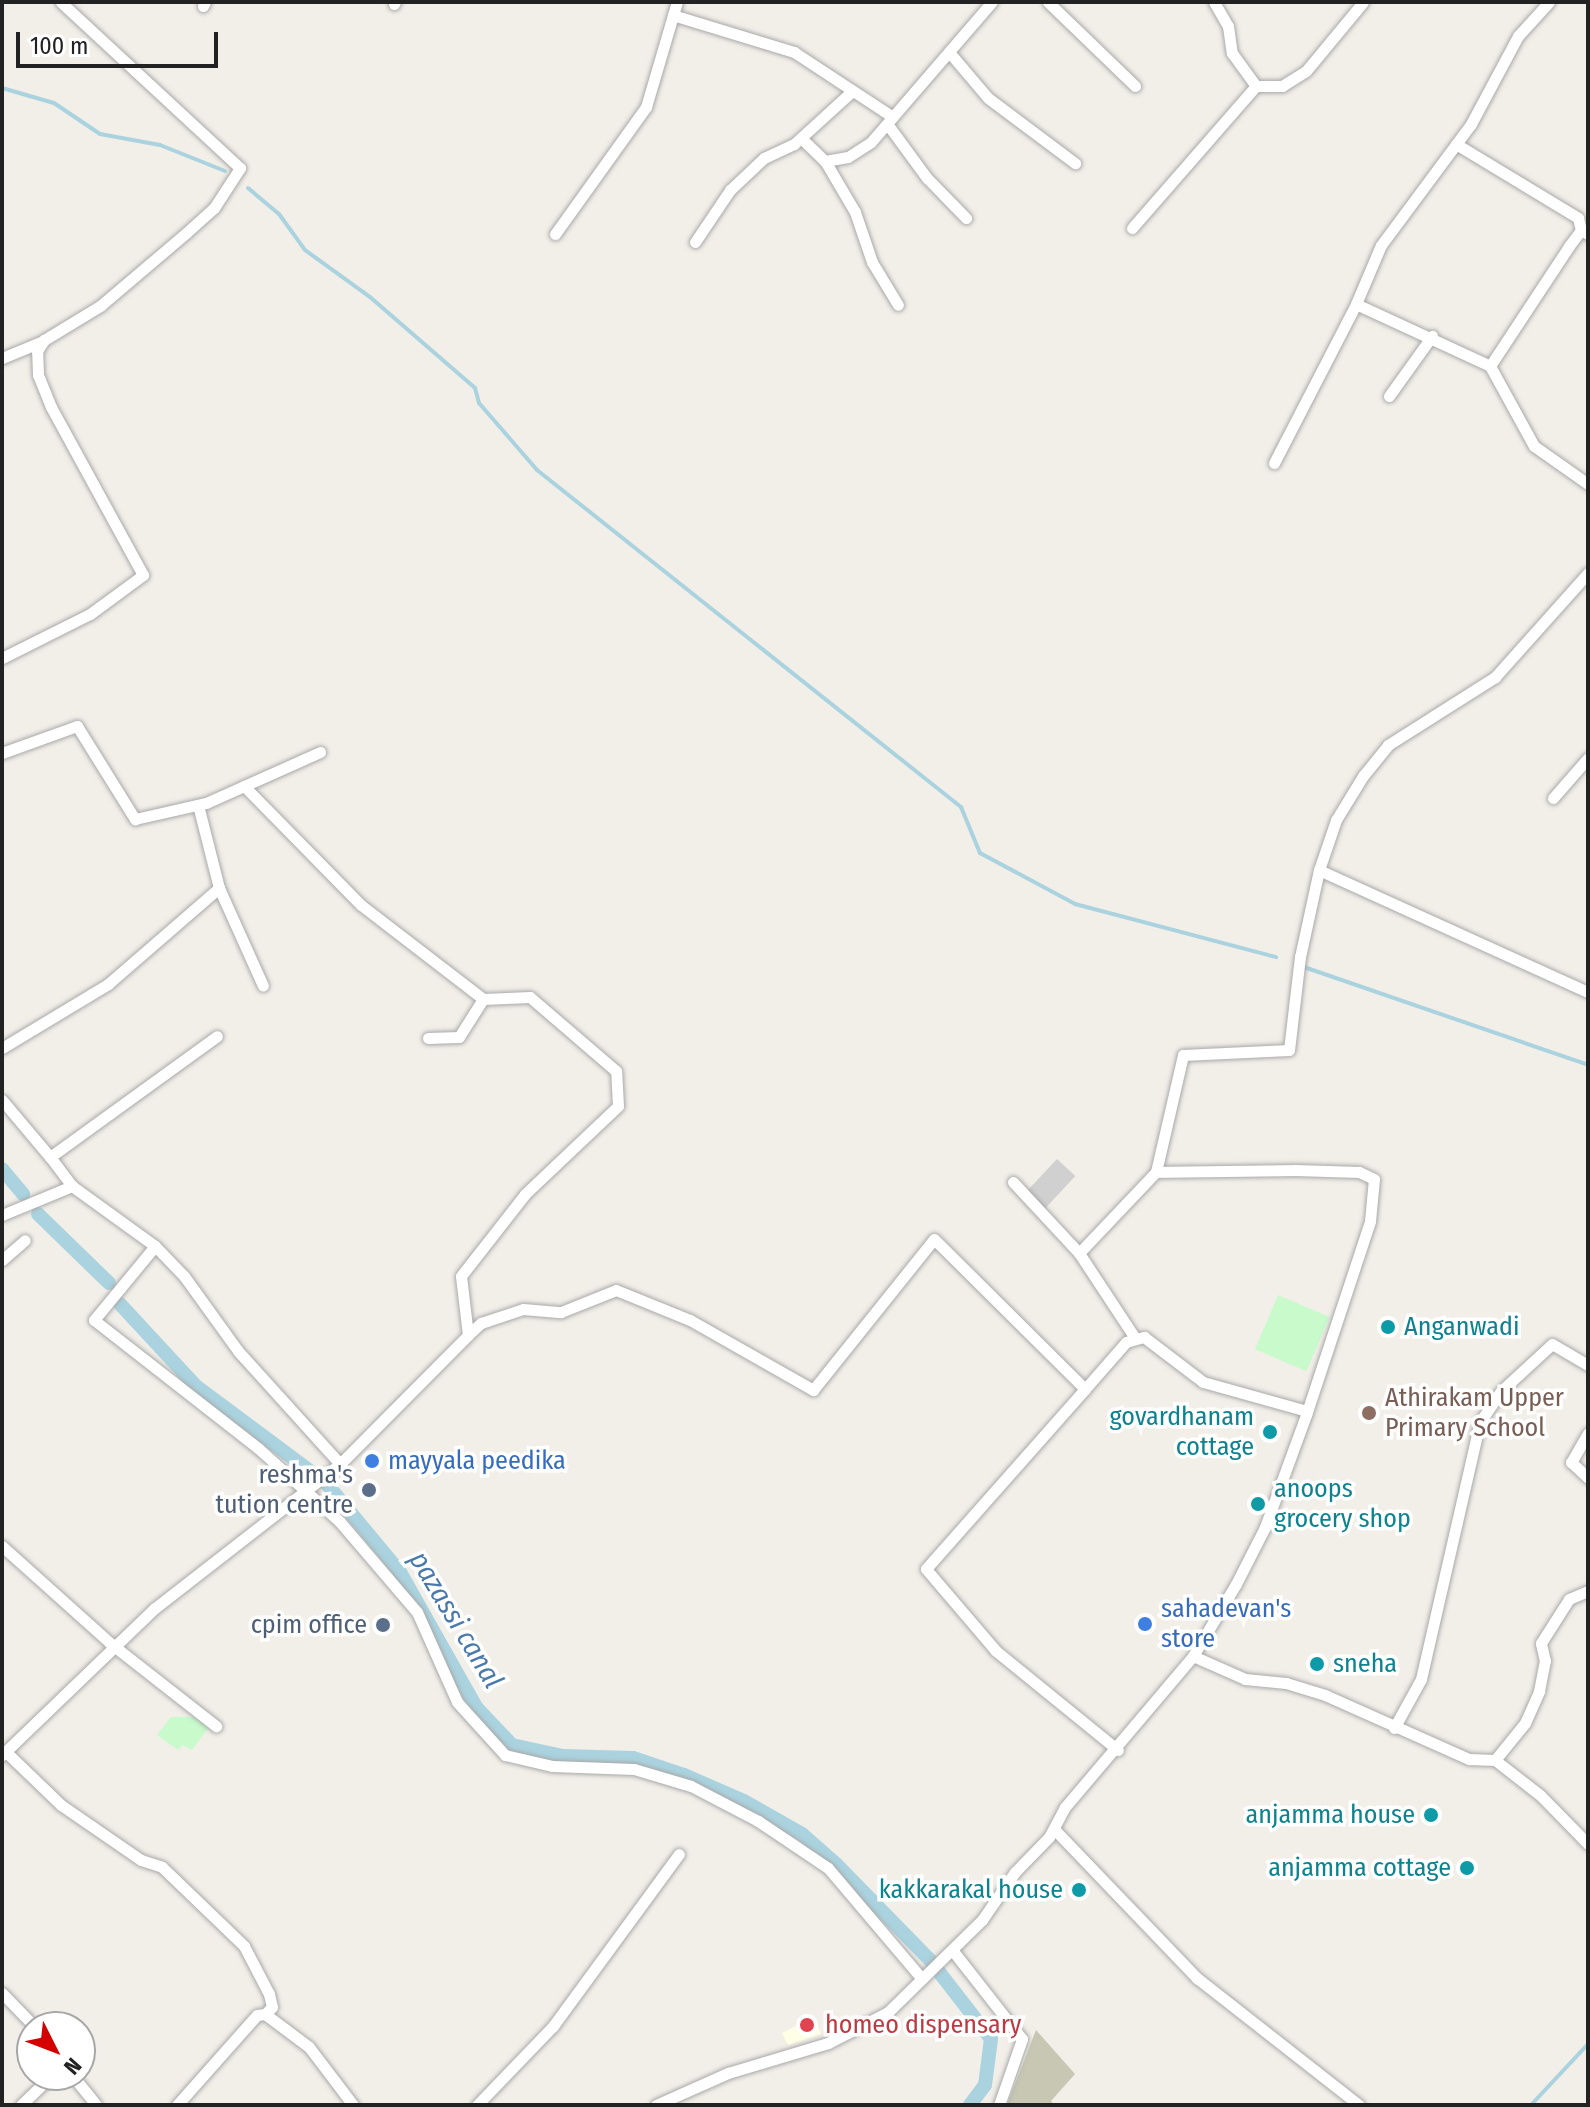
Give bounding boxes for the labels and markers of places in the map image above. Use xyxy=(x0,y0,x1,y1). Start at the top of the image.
place label: Anganwadi xyxy=(1404,1311,1519,1343)
marker: Anganwadi xyxy=(1379,1318,1397,1336)
place label: Athirakam Upper Primary School xyxy=(1385,1382,1564,1444)
place label: govardhanam cottage xyxy=(1110,1401,1254,1462)
marker: Athirakam Upper Primary School xyxy=(1360,1404,1378,1422)
marker: govardhanam cottage xyxy=(1261,1423,1279,1441)
place label: mayyala peedika xyxy=(388,1445,566,1477)
marker: mayyala peedika xyxy=(363,1452,381,1470)
place label: reshma's tution centre xyxy=(215,1459,353,1520)
place label: anoops grocery shop xyxy=(1274,1473,1411,1534)
marker: reshma's tution centre xyxy=(360,1481,378,1499)
marker: anoops grocery shop xyxy=(1249,1495,1267,1513)
place label: sahadevan's store xyxy=(1161,1593,1291,1654)
place label: cpim office xyxy=(251,1609,367,1641)
marker: sahadevan's store xyxy=(1136,1615,1154,1633)
marker: cpim office xyxy=(374,1616,392,1634)
place label: sneha xyxy=(1333,1648,1397,1680)
marker: sneha xyxy=(1308,1655,1326,1673)
place label: anjamma house xyxy=(1246,1799,1415,1831)
marker: anjamma house xyxy=(1422,1806,1440,1824)
place label: anjamma cottage xyxy=(1268,1852,1451,1884)
marker: anjamma cottage xyxy=(1458,1859,1476,1877)
place label: kakkarakal house xyxy=(879,1874,1063,1906)
marker: kakkarakal house xyxy=(1070,1881,1088,1899)
place label: homeo dispensary xyxy=(825,2009,1021,2041)
marker: homeo dispensary xyxy=(796,2014,818,2036)

